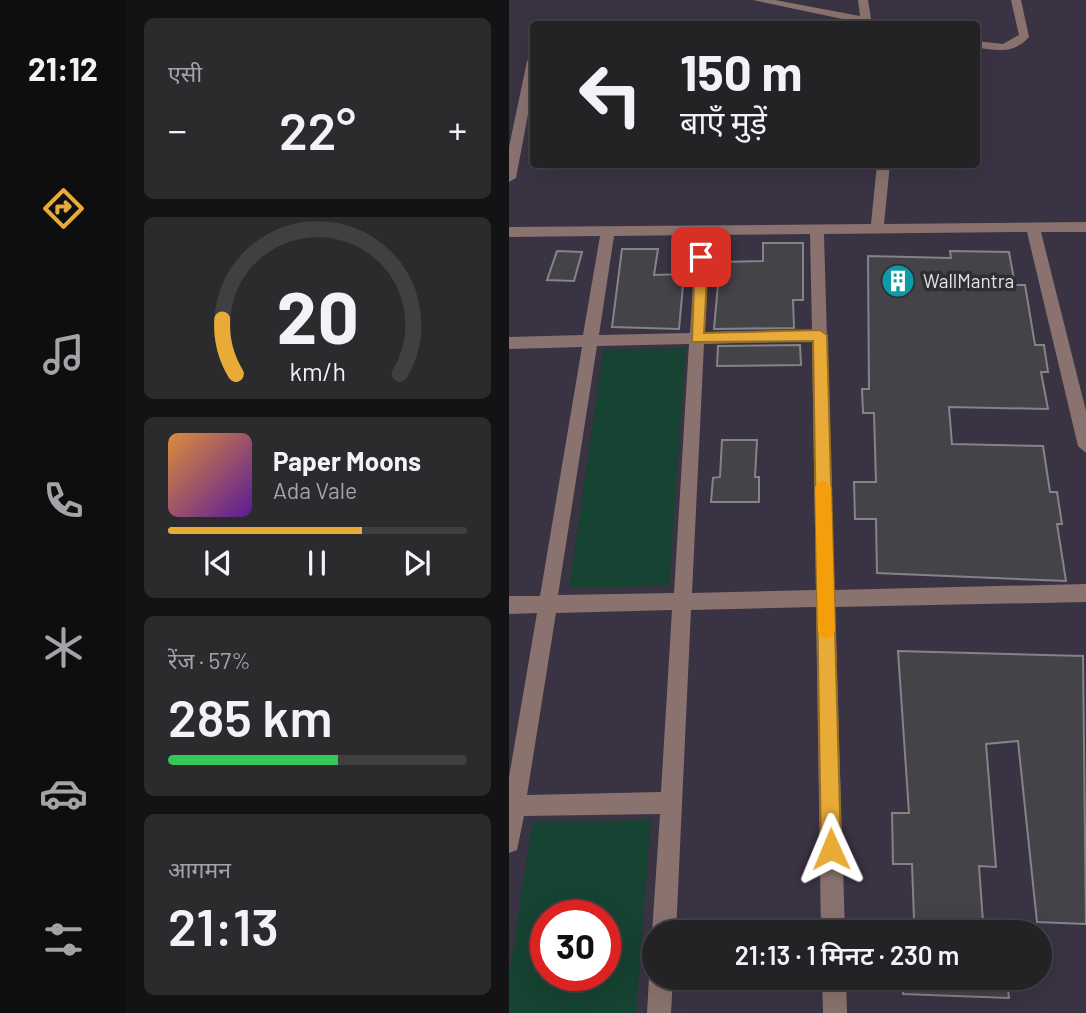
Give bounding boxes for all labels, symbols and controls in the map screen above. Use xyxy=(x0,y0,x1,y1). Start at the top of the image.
text: 150 m xyxy=(680,42,802,101)
text: 21:12 xyxy=(28,49,98,87)
icon: left xyxy=(565,49,656,140)
text: एसी xyxy=(168,59,202,87)
text: 22° xyxy=(279,98,356,160)
text: बाएँ मुड़ें xyxy=(680,102,767,140)
text: − xyxy=(168,106,187,152)
text: + xyxy=(448,106,467,152)
icon: directions xyxy=(39,184,88,233)
pin xyxy=(671,227,731,287)
icon: arrive xyxy=(682,238,720,276)
building icon: WallMantra xyxy=(879,262,917,300)
place label: WallMantra xyxy=(923,269,1014,292)
text: 20 xyxy=(276,271,359,359)
icon: music xyxy=(39,330,88,379)
text: km/h xyxy=(289,356,346,386)
text: Paper Moons xyxy=(273,445,421,476)
icon: phone xyxy=(39,476,88,525)
text: Ada Vale xyxy=(273,476,357,504)
icon: previous xyxy=(199,544,237,582)
icon: pause xyxy=(298,544,336,582)
icon: next xyxy=(398,544,436,582)
icon: climate xyxy=(39,623,88,672)
text: रेंज · 57% xyxy=(168,646,251,674)
text: 285 km xyxy=(168,685,333,747)
icon: car xyxy=(39,769,88,818)
position arrow xyxy=(794,812,868,886)
text: आगमन xyxy=(168,855,231,883)
text: 21:13 xyxy=(168,894,279,956)
speed limit sign: 30 xyxy=(530,900,621,991)
icon: filters xyxy=(39,915,88,964)
text: 21:13 · 1 मिनट · 230 m xyxy=(735,939,959,970)

